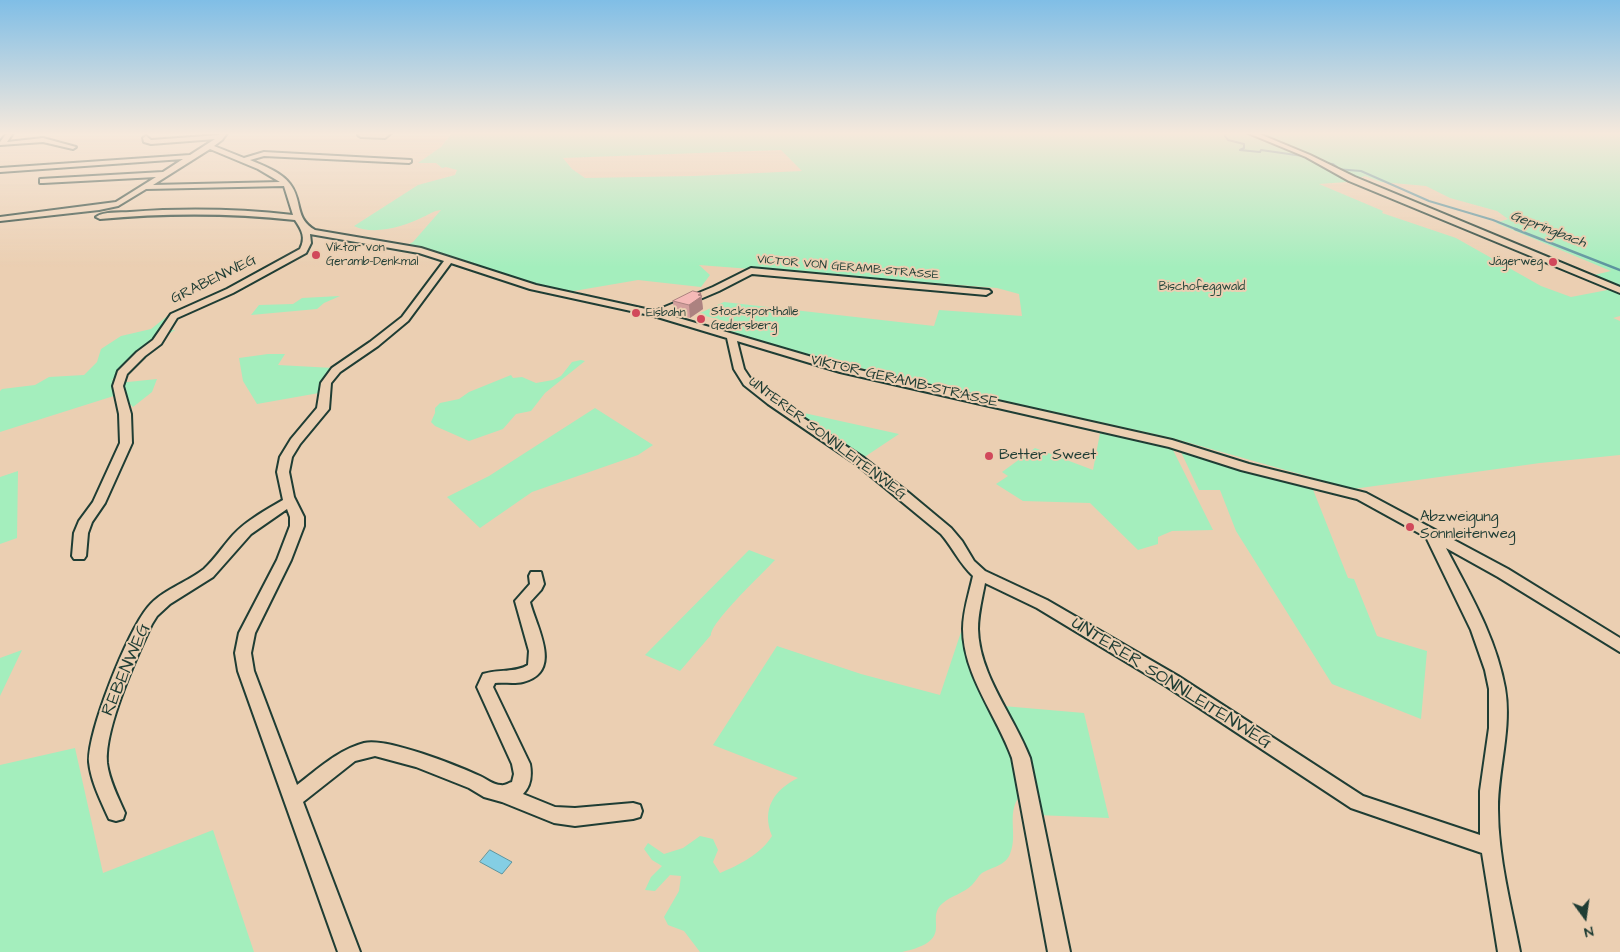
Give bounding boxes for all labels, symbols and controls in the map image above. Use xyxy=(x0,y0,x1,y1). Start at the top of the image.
water label: Gepringbach xyxy=(1508,208,1588,252)
place label: Viktor von Geramb-Denkmal xyxy=(326,241,418,269)
marker: Viktor von Geramb-Denkmal xyxy=(310,249,322,261)
street label: GRABENWEG xyxy=(168,252,260,308)
street label: VICTOR VON GERAMB-STRASSE xyxy=(757,253,939,283)
place label: Jägerweg xyxy=(1489,255,1543,269)
marker: Jägerweg xyxy=(1547,256,1559,268)
park label: Bischofeggwald xyxy=(1159,280,1245,294)
place label: Stocksporthalle Gedersberg xyxy=(711,305,799,333)
place label: Eisbahn xyxy=(646,306,686,320)
marker: Eisbahn xyxy=(630,307,642,319)
marker: Stocksporthalle Gedersberg xyxy=(695,313,707,325)
street label: VIKTOR GERAMB-STRASSE xyxy=(809,352,999,412)
street label: UNTERER SONNLEITENWEG xyxy=(744,374,910,504)
place label: Better Sweet xyxy=(999,447,1096,465)
marker: Better Sweet xyxy=(983,450,995,462)
place label: Abzweigung Sonnleitenweg xyxy=(1420,509,1515,544)
marker: Abzweigung Sonnleitenweg xyxy=(1404,521,1416,533)
street label: UNTERER SONNLEITENWEG xyxy=(1067,613,1275,755)
street label: REBENWEG xyxy=(98,621,156,719)
north arrow xyxy=(1560,892,1610,942)
text: N xyxy=(1582,921,1595,942)

